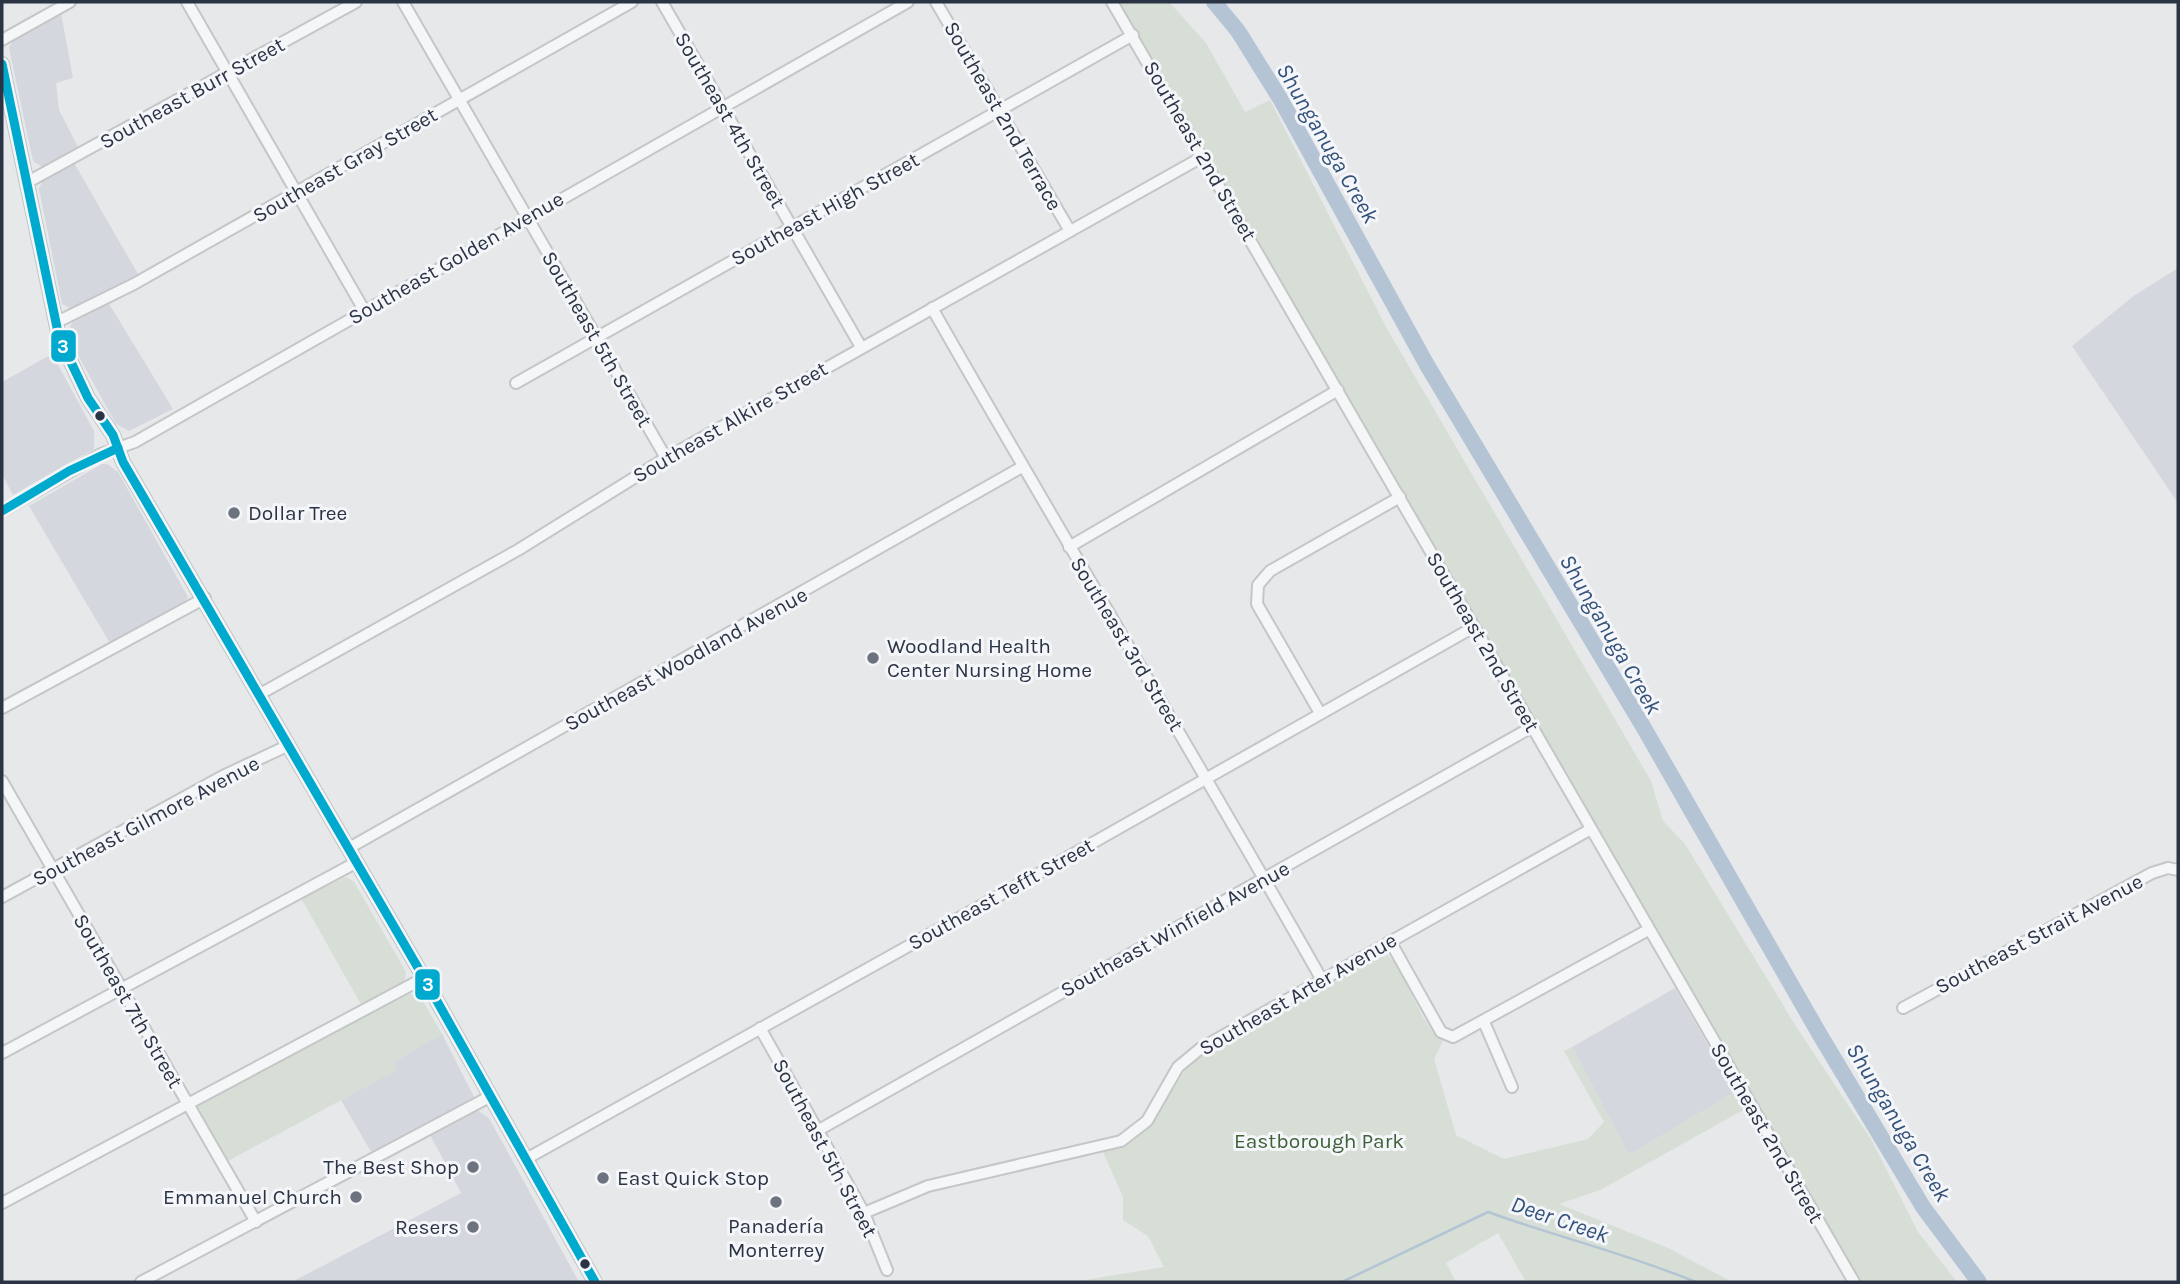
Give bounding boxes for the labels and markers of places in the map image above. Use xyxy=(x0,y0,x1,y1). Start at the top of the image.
unlabelled marker xyxy=(93,409,107,423)
place label: Dollar Tree xyxy=(248,501,347,525)
marker: Dollar Tree xyxy=(226,505,242,521)
place label: Woodland Health Center Nursing Home xyxy=(887,634,1092,682)
marker: Woodland Health Center Nursing Home xyxy=(865,650,881,666)
place label: The Best Shop xyxy=(323,1155,459,1179)
marker: The Best Shop xyxy=(465,1159,481,1175)
place label: East Quick Stop xyxy=(617,1166,769,1190)
marker: East Quick Stop xyxy=(595,1170,611,1186)
place label: Emmanuel Church xyxy=(163,1185,342,1209)
marker: Emmanuel Church xyxy=(348,1189,364,1205)
marker: Panadería Monterrey xyxy=(768,1194,784,1210)
place label: Panadería Monterrey xyxy=(728,1214,824,1262)
place label: Resers xyxy=(395,1215,459,1239)
marker: Resers xyxy=(465,1219,481,1235)
unlabelled marker xyxy=(578,1257,592,1271)

